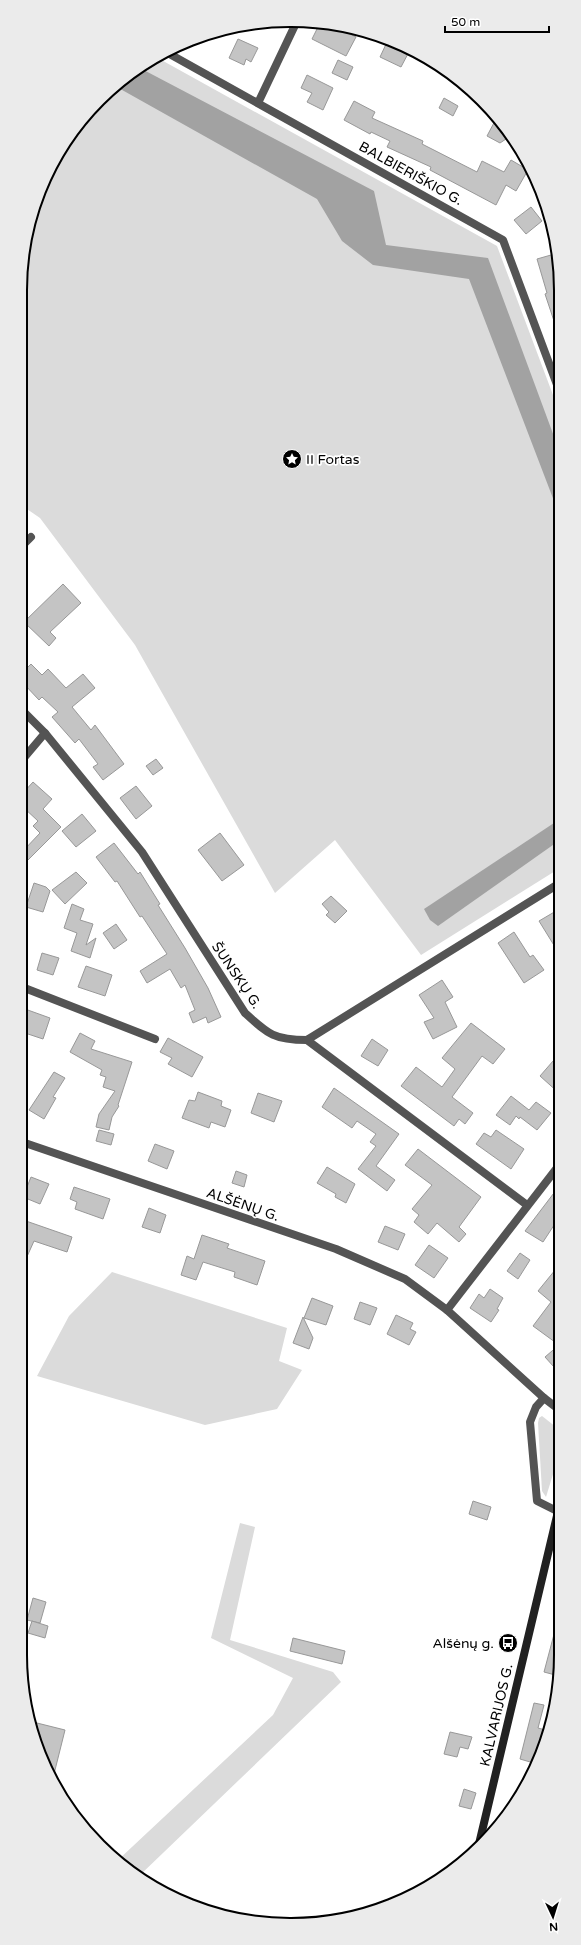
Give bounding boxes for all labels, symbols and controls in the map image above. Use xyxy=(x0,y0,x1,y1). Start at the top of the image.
scale bar xyxy=(445,8,549,34)
text: 50 m xyxy=(451,15,480,29)
street label: BALBIERIŠKIO G. xyxy=(356,138,466,209)
place icon: II Fortas xyxy=(281,448,303,470)
place label: II Fortas xyxy=(306,451,360,468)
street label: ŠUNSKŲ G. xyxy=(208,939,265,1012)
street label: ALŠĖNŲ G. xyxy=(204,1184,281,1225)
bus stop icon: Alšėnų g. xyxy=(497,1632,519,1654)
place label: Alšėnų g. xyxy=(432,1635,494,1652)
street label: KALVARIJOS G. xyxy=(476,1662,517,1768)
north arrow xyxy=(533,1897,573,1937)
text: N xyxy=(549,1920,559,1933)

